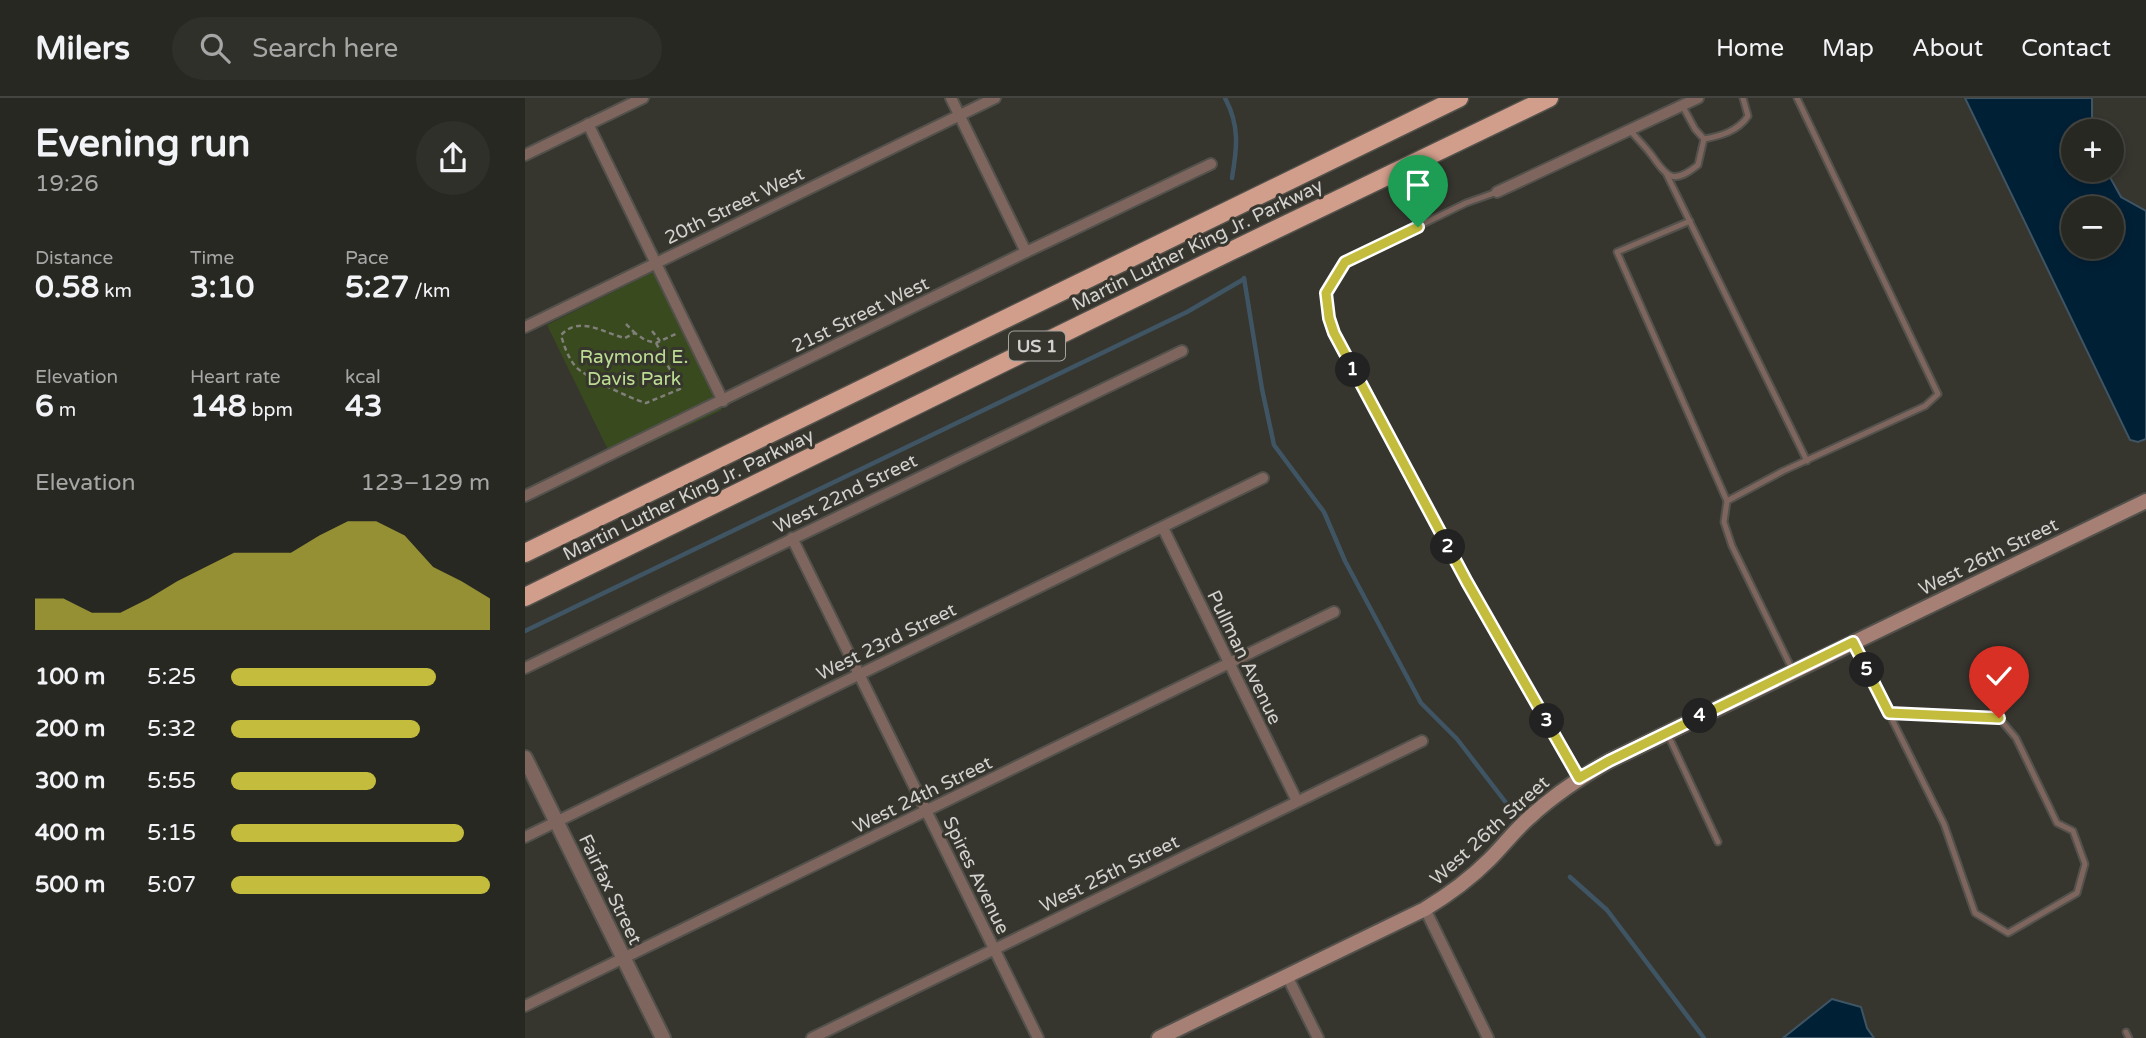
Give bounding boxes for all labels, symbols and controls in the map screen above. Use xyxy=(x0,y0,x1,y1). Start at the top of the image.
search box xyxy=(172,17,662,80)
text: Milers xyxy=(35,29,130,68)
icon: search xyxy=(196,29,234,67)
text: Search here xyxy=(252,33,398,64)
text: Home xyxy=(1716,34,1784,63)
text: Map xyxy=(1822,34,1874,63)
text: About xyxy=(1912,34,1983,63)
text: Contact xyxy=(2021,34,2111,63)
map controls xyxy=(2061,119,2124,259)
button: + xyxy=(2061,119,2124,182)
text: Evening run xyxy=(35,121,250,167)
button: share xyxy=(416,121,490,195)
pin xyxy=(1388,155,1448,227)
street label: 20th Street West xyxy=(661,163,808,249)
icon: arrive xyxy=(1399,166,1437,204)
text: 19:26 xyxy=(35,170,99,198)
street label: Martin Luther King Jr. Parkway xyxy=(1068,174,1327,315)
button: − xyxy=(2061,196,2124,259)
text: Distance xyxy=(35,247,113,269)
text: Time xyxy=(190,247,234,269)
text: Pace xyxy=(345,247,389,269)
text: 0.58 xyxy=(35,269,99,306)
text: 3:10 xyxy=(190,269,254,306)
text: 5:27 xyxy=(345,269,409,306)
street label: 21st Street West xyxy=(788,272,933,358)
text: km xyxy=(99,280,132,302)
text: /km xyxy=(409,280,450,302)
road number: US 1 xyxy=(1009,332,1065,360)
park label: Raymond E. Davis Park xyxy=(580,346,688,390)
pin: 1 xyxy=(1335,352,1371,388)
text: 1 xyxy=(1347,358,1358,380)
text: Elevation xyxy=(35,366,118,388)
text: Heart rate xyxy=(190,366,281,388)
text: kcal xyxy=(345,366,381,388)
text: 6 xyxy=(35,388,54,425)
text: 148 xyxy=(190,388,247,425)
text: 43 xyxy=(345,388,383,425)
text: m xyxy=(54,399,76,421)
text: bpm xyxy=(247,399,293,421)
street label: Martin Luther King Jr. Parkway xyxy=(559,424,818,565)
street label: West 22nd Street xyxy=(770,450,921,538)
text: Elevation xyxy=(35,469,136,497)
text: 123–129 m xyxy=(361,469,490,497)
street label: West 26th Street xyxy=(1915,514,2062,600)
pin: 2 xyxy=(1431,530,1465,564)
text: 2 xyxy=(1442,535,1453,557)
street label: Pullman Avenue xyxy=(1202,587,1286,728)
street label: West 23rd Street xyxy=(813,599,960,685)
pin xyxy=(1969,646,2029,718)
pin: 5 xyxy=(1849,652,1885,688)
icon: check xyxy=(1980,657,2018,695)
text: 5 xyxy=(1861,658,1872,680)
text: 100 m xyxy=(35,663,105,691)
text: 5:25 xyxy=(147,663,196,691)
pin: 4 xyxy=(1683,698,1717,734)
pin: 3 xyxy=(1529,704,1565,738)
text: 4 xyxy=(1694,704,1705,726)
text: 3 xyxy=(1541,709,1552,731)
text: 200 m xyxy=(35,715,105,743)
text: 5:32 xyxy=(147,715,196,743)
street label: West 24th Street xyxy=(849,752,996,838)
text: 300 m xyxy=(35,767,105,795)
text: 5:55 xyxy=(147,767,196,795)
street label: West 26th Street xyxy=(1426,772,1554,890)
street label: Spires Avenue xyxy=(938,813,1014,938)
text: 400 m xyxy=(35,819,105,847)
text: 5:15 xyxy=(147,819,196,847)
street label: Fairfax Street xyxy=(574,831,646,948)
street label: West 25th Street xyxy=(1036,831,1183,917)
text: 500 m xyxy=(35,871,105,899)
text: 5:07 xyxy=(147,871,196,899)

